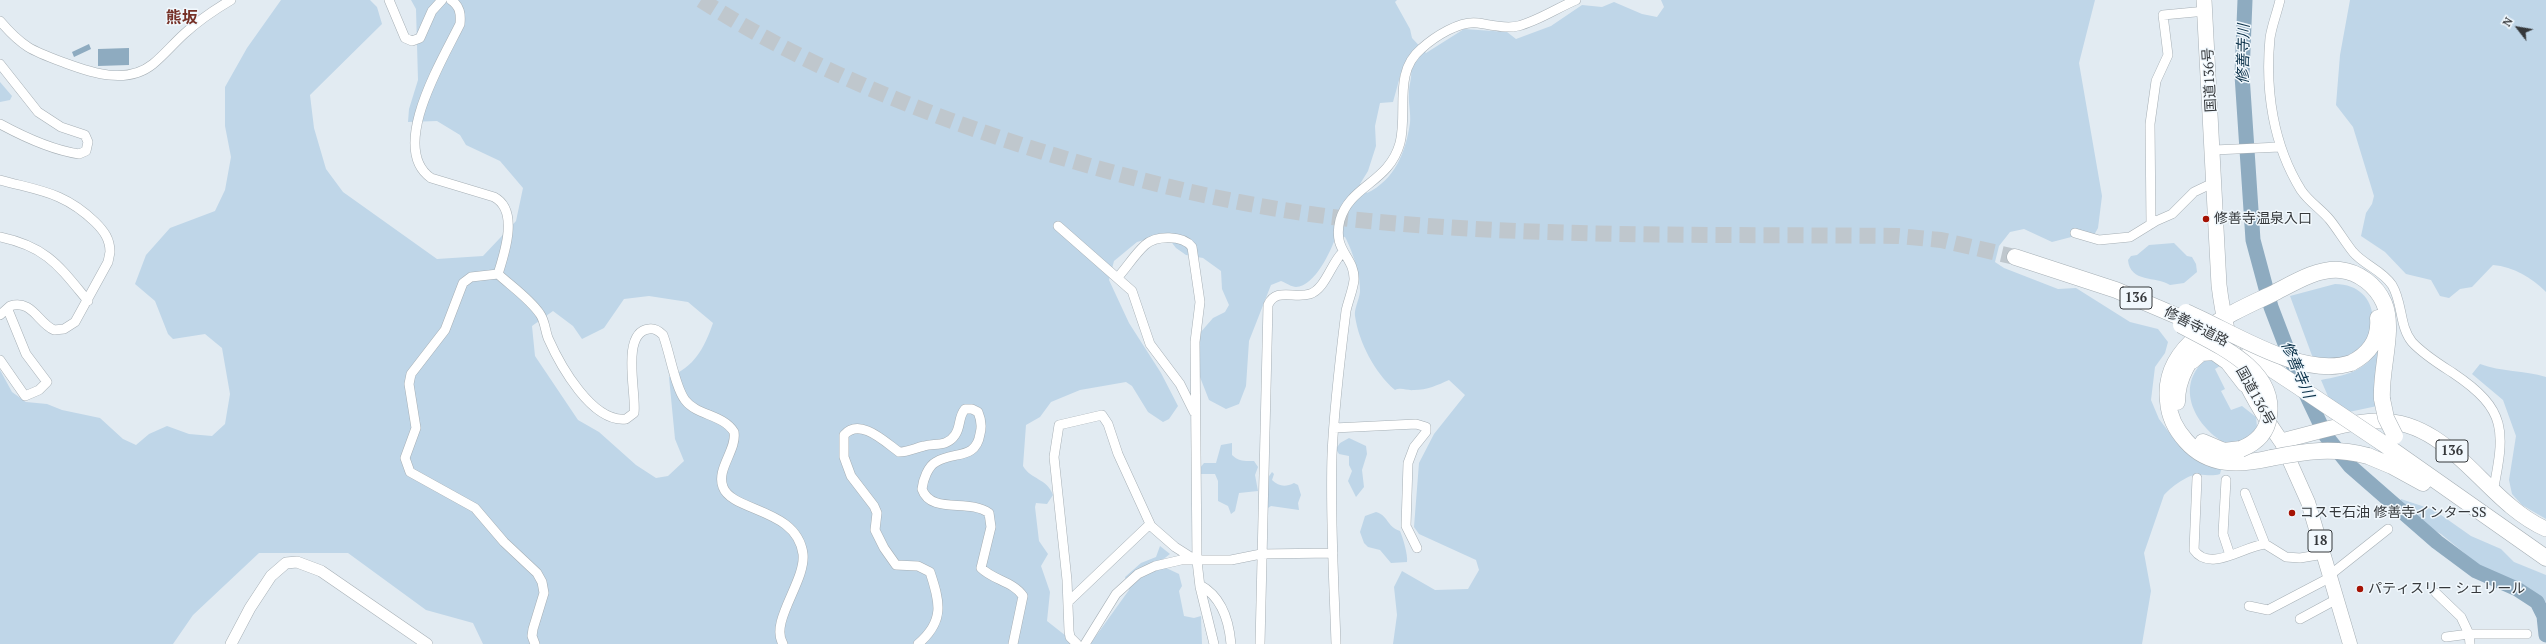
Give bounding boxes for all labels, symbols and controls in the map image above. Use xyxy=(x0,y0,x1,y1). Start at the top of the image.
district label: 熊坂 xyxy=(166,8,198,28)
north arrow xyxy=(2498,8,2538,48)
text: N xyxy=(2500,15,2516,29)
water label: 修善寺川 xyxy=(2234,24,2254,84)
street label: 国道136号 xyxy=(2200,47,2220,113)
place label: 修善寺温泉入口 xyxy=(2214,211,2312,227)
marker: 修善寺温泉入口 xyxy=(2201,214,2211,224)
road number: 136 xyxy=(2120,287,2152,309)
street label: 修善寺道路 xyxy=(2161,304,2231,350)
water label: 修善寺川 xyxy=(2277,339,2317,401)
street label: 国道136号 xyxy=(2232,364,2278,428)
road number: 136 xyxy=(2436,440,2468,462)
place label: コスモ石油 修善寺インターSS xyxy=(2300,505,2486,521)
marker: コスモ石油 修善寺インターSS xyxy=(2287,508,2297,518)
road number: 18 xyxy=(2308,530,2332,552)
place label: パティスリー シェリール xyxy=(2368,581,2525,597)
marker: パティスリー シェリール xyxy=(2355,584,2365,594)

